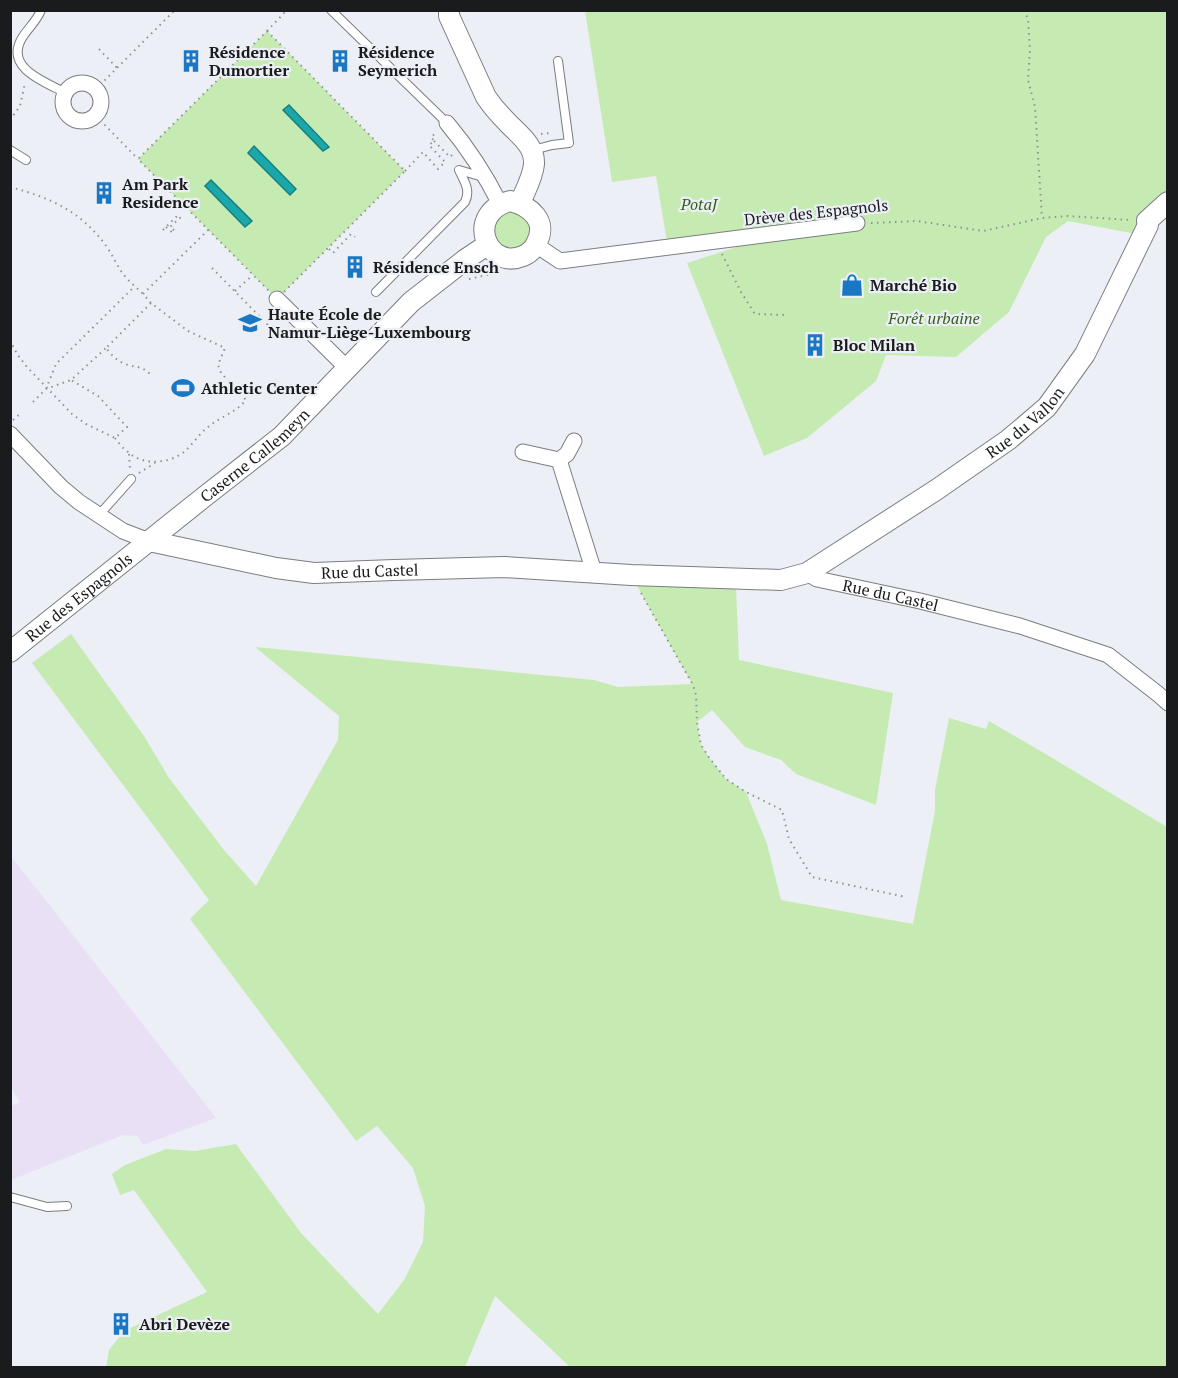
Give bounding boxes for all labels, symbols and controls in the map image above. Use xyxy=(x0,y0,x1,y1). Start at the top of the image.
place label: Résidence Dumortier xyxy=(209,41,289,81)
place label: Résidence Seymerich xyxy=(358,41,438,81)
building icon: Résidence Dumortier xyxy=(178,48,204,74)
building icon: Résidence Seymerich xyxy=(327,48,353,74)
place label: Am Park Residence xyxy=(122,173,199,213)
building icon: Am Park Residence xyxy=(91,180,117,206)
park label: PotaJ xyxy=(680,193,719,215)
street label: Drève des Espagnols xyxy=(743,193,889,230)
building icon: Résidence Ensch xyxy=(342,254,368,280)
place label: Résidence Ensch xyxy=(373,256,500,278)
shop icon: Marché Bio xyxy=(839,272,865,298)
place label: Marché Bio xyxy=(870,274,957,296)
place label: Haute École de Namur-Liège-Luxembourg xyxy=(268,303,471,343)
park label: Forêt urbaine xyxy=(887,307,980,329)
school or university icon: Haute École de Namur-Liège-Luxembourg xyxy=(237,310,263,336)
building icon: Bloc Milan xyxy=(802,332,828,358)
place label: Bloc Milan xyxy=(833,334,916,356)
sports icon: Athletic Center xyxy=(170,375,196,401)
place label: Athletic Center xyxy=(201,377,317,399)
street label: Rue du Vallon xyxy=(981,382,1069,463)
street label: Caserne Callemeyn xyxy=(195,403,314,507)
street label: Rue des Espagnols xyxy=(21,548,137,647)
street label: Rue du Castel xyxy=(321,558,419,584)
street label: Rue du Castel xyxy=(841,574,941,616)
building icon: Abri Devèze xyxy=(108,1311,134,1337)
place label: Abri Devèze xyxy=(139,1313,231,1335)

